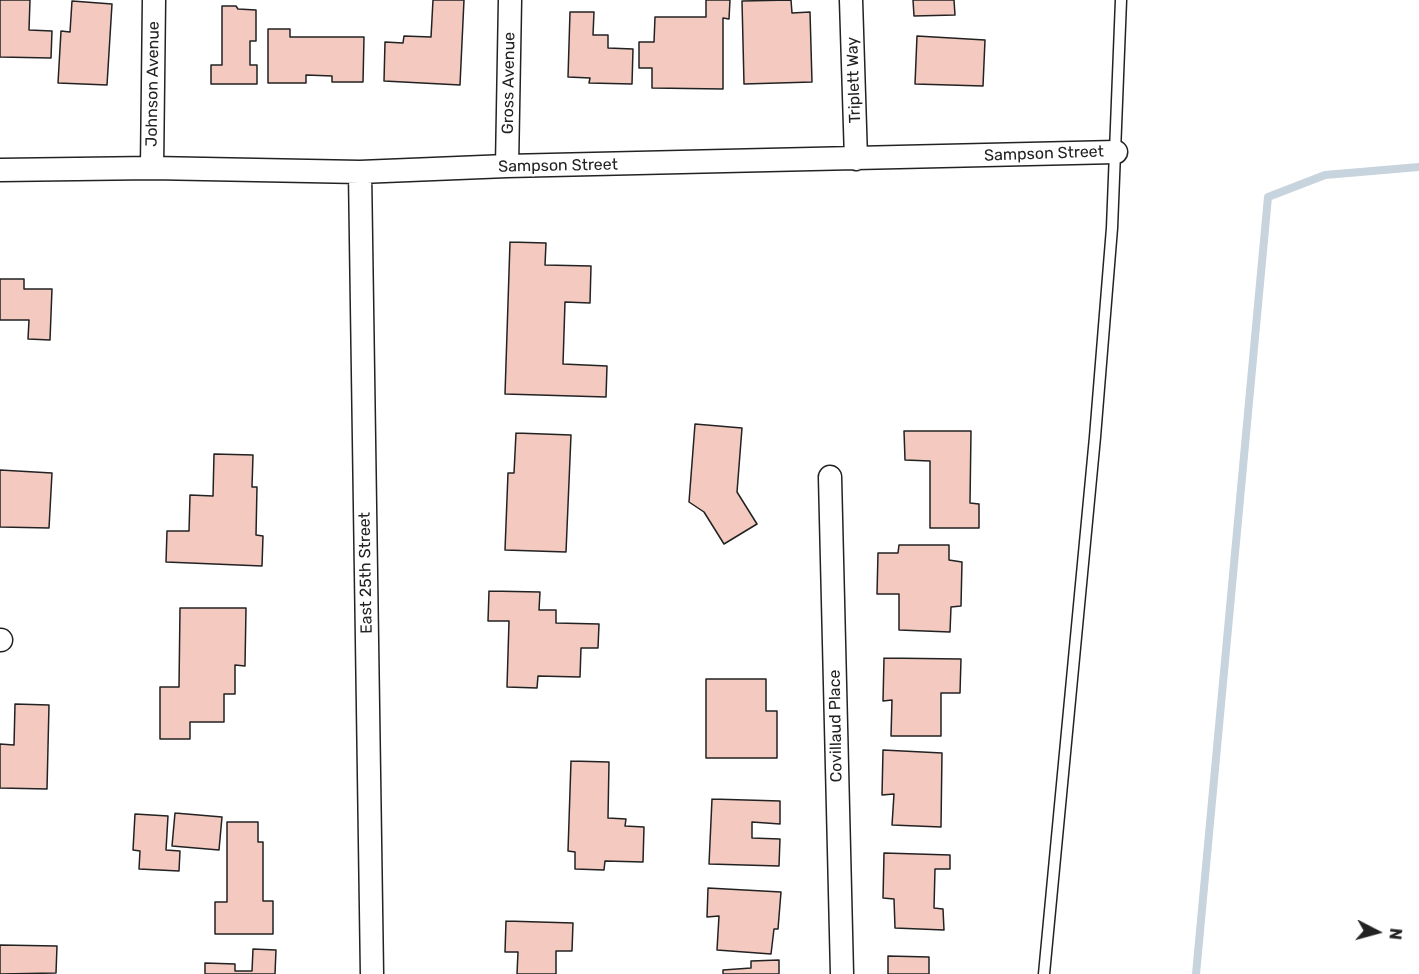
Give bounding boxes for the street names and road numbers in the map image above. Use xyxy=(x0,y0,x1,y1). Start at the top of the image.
street label: Johnson Avenue xyxy=(142,21,164,147)
street label: Gross Avenue xyxy=(499,32,519,134)
street label: Triplett Way xyxy=(843,36,865,124)
street label: Sampson Street xyxy=(984,142,1104,166)
street label: Sampson Street xyxy=(498,155,618,177)
street label: East 25th Street xyxy=(355,512,377,634)
street label: Covillaud Place xyxy=(825,669,847,783)

